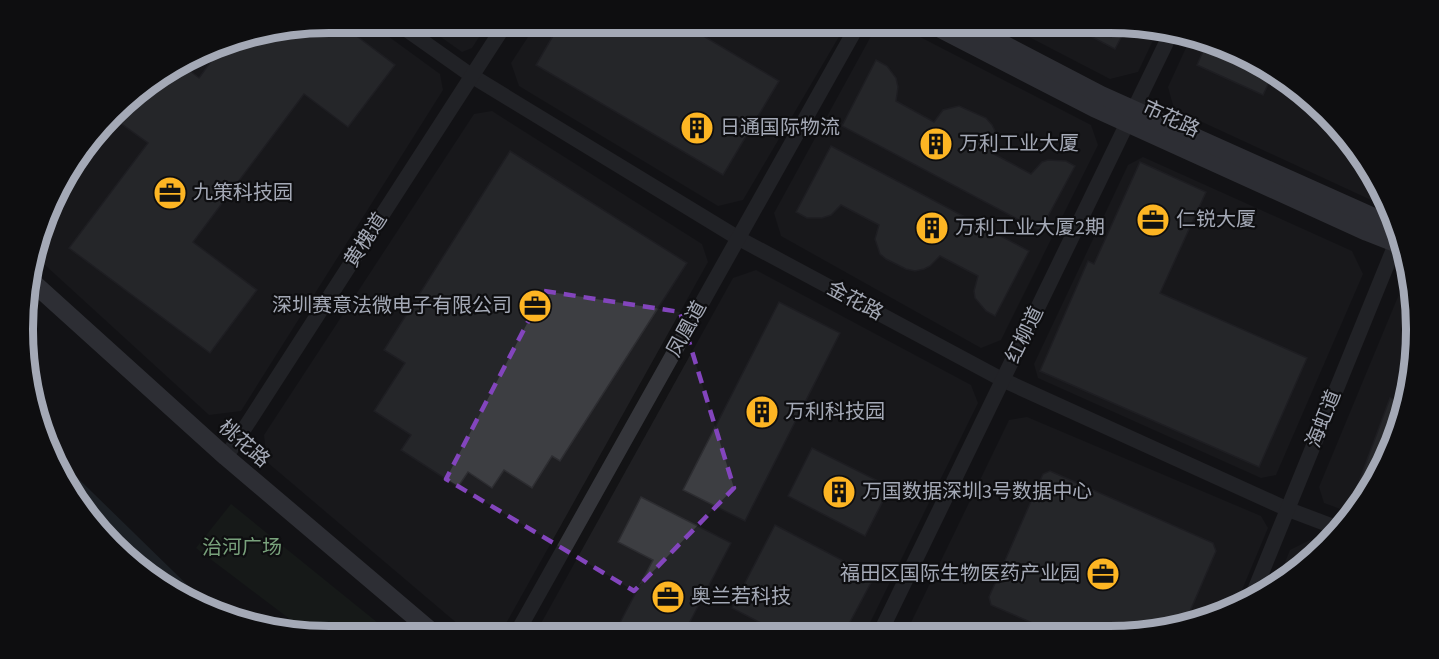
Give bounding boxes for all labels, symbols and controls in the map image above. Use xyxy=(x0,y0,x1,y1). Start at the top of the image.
street label: 市花路 xyxy=(1138,94,1204,144)
building icon: 日通国际物流 xyxy=(679,110,715,146)
place label: 日通国际物流 xyxy=(720,114,840,142)
building icon: 万利工业大厦 xyxy=(918,126,954,162)
place label: 万利工业大厦 xyxy=(959,130,1079,158)
office icon: 九策科技园 xyxy=(152,175,188,211)
place label: 九策科技园 xyxy=(193,179,293,207)
office icon: 仁锐大厦 xyxy=(1135,202,1171,238)
place label: 仁锐大厦 xyxy=(1176,206,1256,234)
street label: 黄槐道 xyxy=(338,207,394,273)
building icon: 万利工业大厦2期 xyxy=(914,210,950,246)
place label: 万利工业大厦2期 xyxy=(955,214,1105,242)
street label: 金花路 xyxy=(822,275,888,327)
office icon: 深圳赛意法微电子有限公司 xyxy=(517,288,553,324)
place label: 深圳赛意法微电子有限公司 xyxy=(272,292,512,320)
street label: 凤凰道 xyxy=(660,296,714,362)
street label: 红柳道 xyxy=(999,302,1051,368)
street label: 海虹道 xyxy=(1300,386,1348,452)
building icon: 万利科技园 xyxy=(744,394,780,430)
place label: 万利科技园 xyxy=(785,398,885,426)
street label: 桃花路 xyxy=(212,414,276,474)
building icon: 万国数据深圳3号数据中心 xyxy=(821,474,857,510)
place label: 万国数据深圳3号数据中心 xyxy=(862,478,1092,506)
park label: 治河广场 xyxy=(202,534,282,562)
office icon: 福田区国际生物医药产业园 xyxy=(1085,556,1121,592)
place label: 福田区国际生物医药产业园 xyxy=(840,560,1080,588)
office icon: 奥兰若科技 xyxy=(650,579,686,615)
place label: 奥兰若科技 xyxy=(691,583,791,611)

